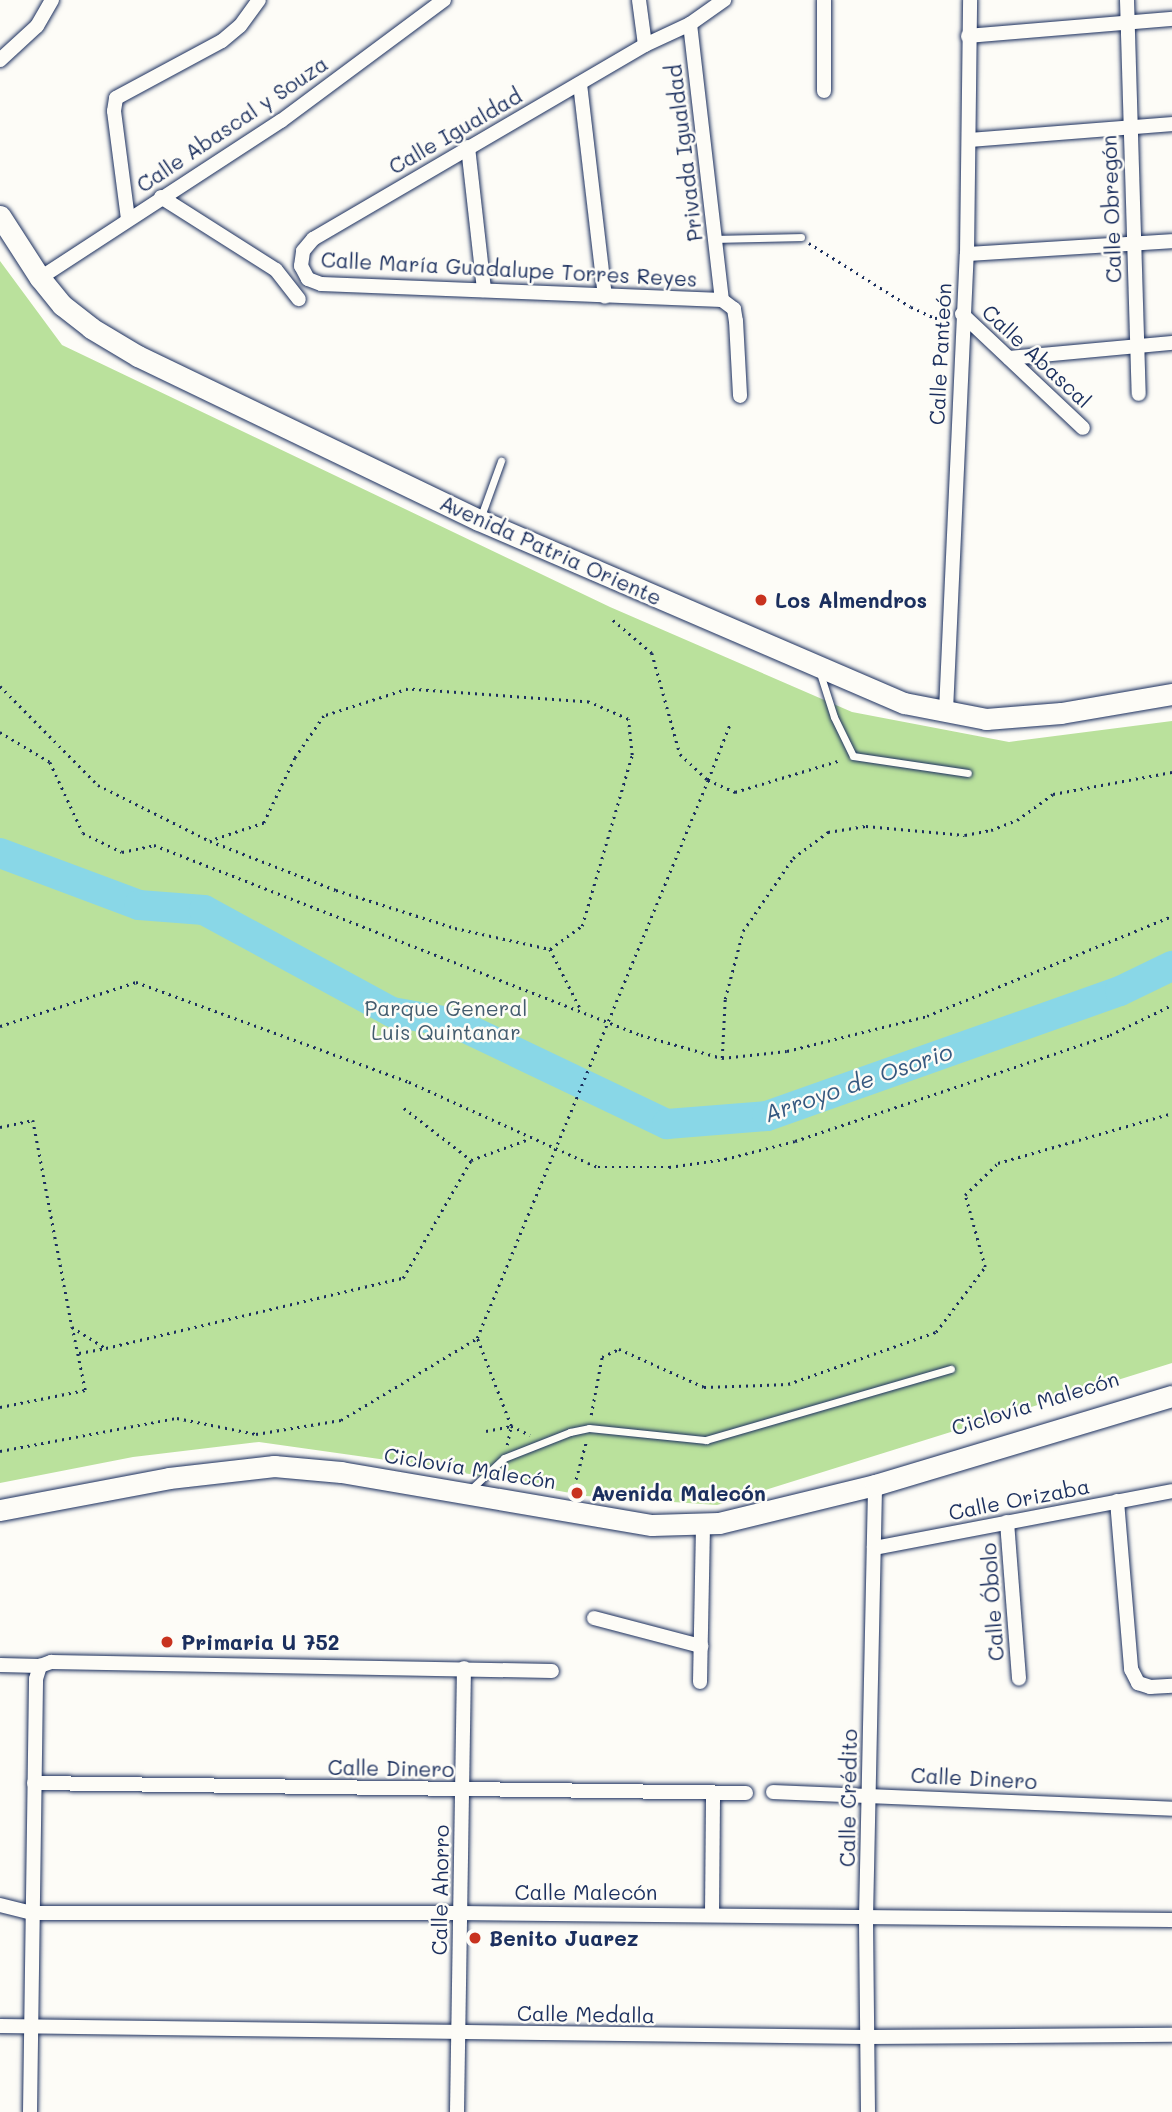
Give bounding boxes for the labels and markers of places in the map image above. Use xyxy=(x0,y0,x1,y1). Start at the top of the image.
place label: Los Almendros xyxy=(775,587,927,613)
marker: Los Almendros xyxy=(753,592,769,608)
place label: Avenida Malecón xyxy=(591,1480,766,1506)
marker: Avenida Malecón xyxy=(569,1485,585,1501)
place label: Primaria U 752 xyxy=(181,1629,339,1655)
marker: Primaria U 752 xyxy=(159,1634,175,1650)
place label: Benito Juarez xyxy=(489,1925,639,1951)
marker: Benito Juarez xyxy=(467,1930,483,1946)

